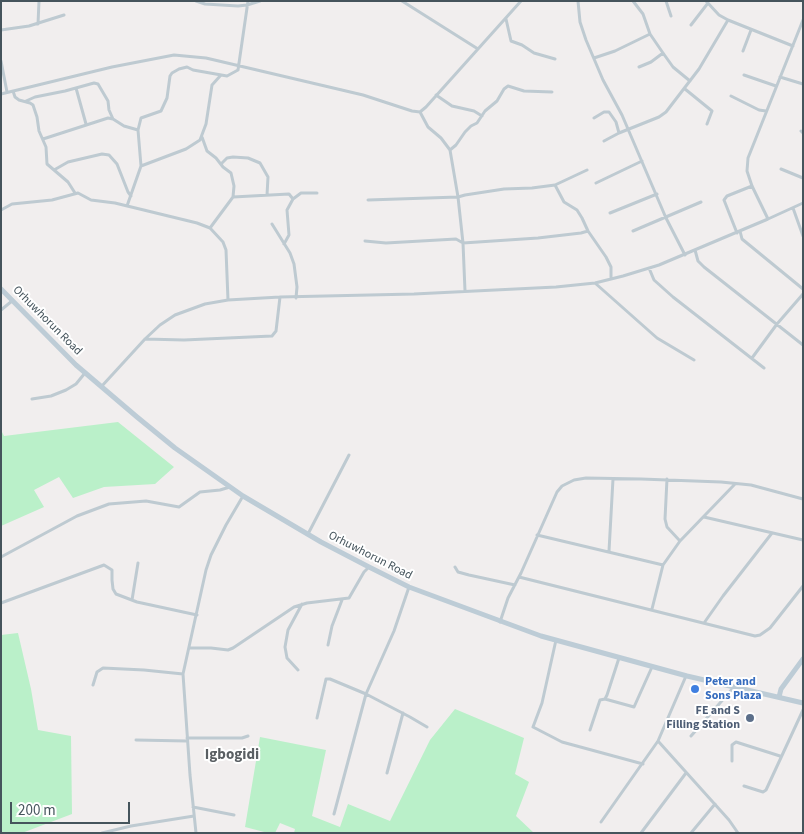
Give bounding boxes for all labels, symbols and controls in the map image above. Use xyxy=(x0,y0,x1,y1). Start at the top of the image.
street label: Orhuwhorun Road xyxy=(9,283,85,359)
street label: Orhuwhorun Road xyxy=(326,529,414,583)
place label: Peter and Sons Plaza xyxy=(705,675,762,703)
marker: Peter and Sons Plaza xyxy=(689,683,701,695)
place label: FE and S Filling Station xyxy=(666,704,740,732)
marker: FE and S Filling Station xyxy=(744,712,756,724)
district label: Igbogidi xyxy=(205,747,259,765)
scale bar xyxy=(12,792,132,824)
text: 200 m xyxy=(18,800,56,821)

